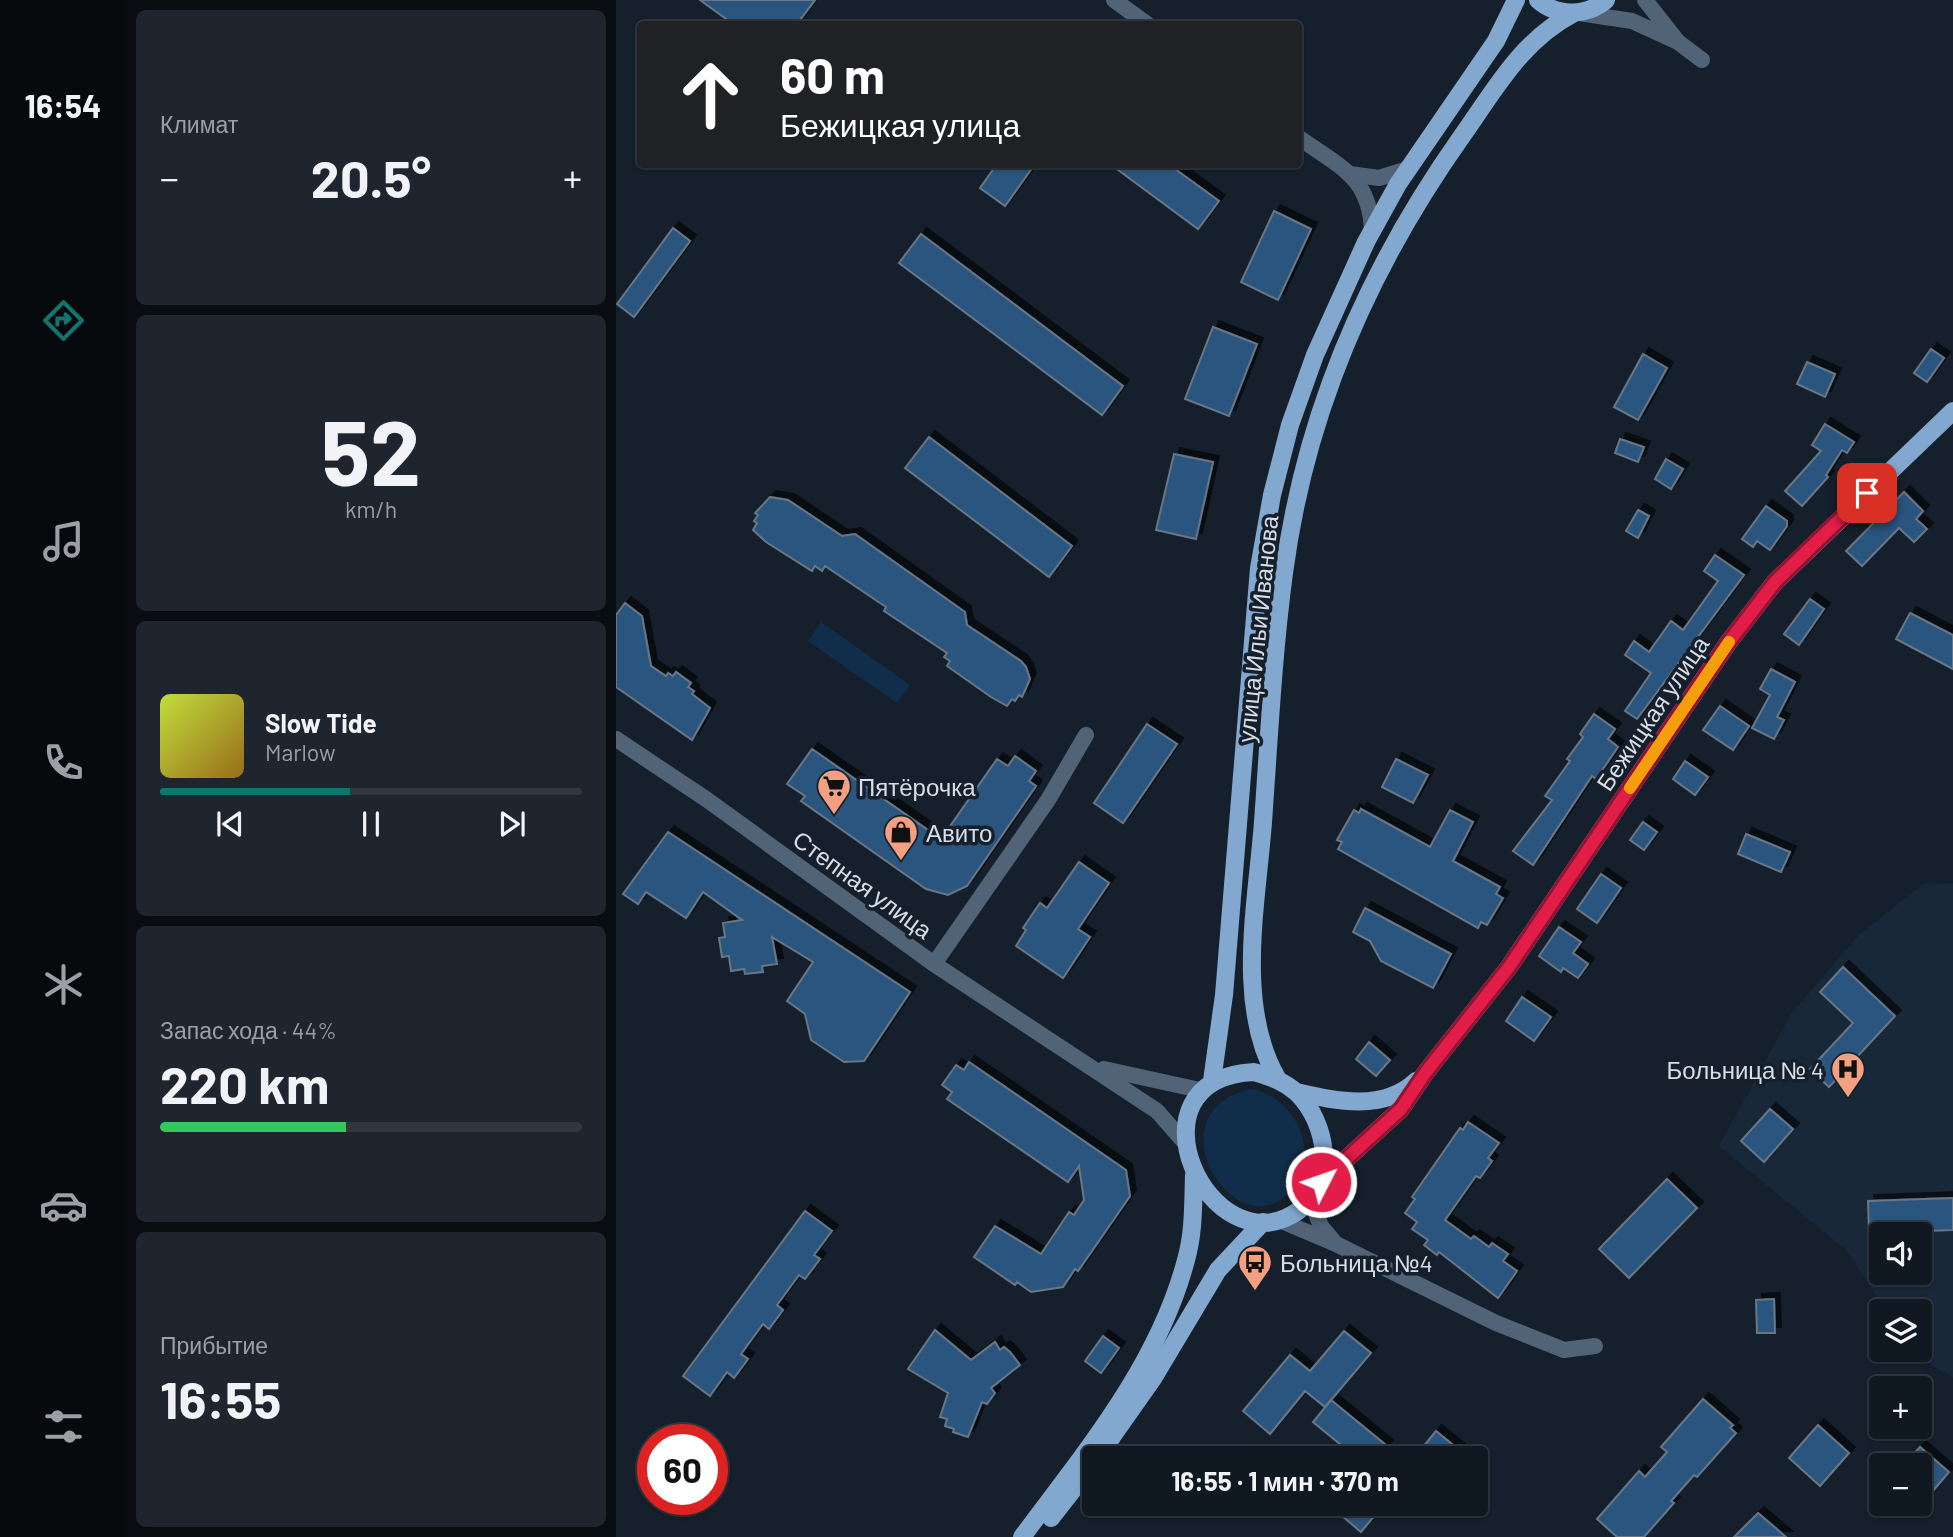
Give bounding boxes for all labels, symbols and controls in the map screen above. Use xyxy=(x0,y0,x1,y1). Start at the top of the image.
text: 60 m xyxy=(780,45,885,104)
icon: ahead xyxy=(665,49,756,140)
text: 16:54 xyxy=(25,86,101,124)
text: Бежицкая улица xyxy=(780,105,1020,143)
text: Климат xyxy=(160,110,238,138)
text: 20.5° xyxy=(311,146,431,208)
text: − xyxy=(160,154,179,200)
text: + xyxy=(563,154,582,200)
icon: directions xyxy=(39,296,88,345)
text: 52 xyxy=(321,395,421,504)
pin xyxy=(1837,463,1897,523)
icon: arrive xyxy=(1848,474,1886,512)
text: km/h xyxy=(345,495,397,523)
street label: улица Ильи Иванова xyxy=(1231,513,1283,744)
icon: music xyxy=(39,517,88,566)
street label: Бежицкая улица xyxy=(1590,630,1715,796)
text: Slow Tide xyxy=(265,707,377,738)
icon: phone xyxy=(39,738,88,787)
text: Marlow xyxy=(265,738,336,766)
supermarket icon: Пятёрочка xyxy=(815,767,853,816)
place label: Пятёрочка xyxy=(858,772,976,801)
icon: previous xyxy=(211,805,249,843)
icon: pause xyxy=(352,805,390,843)
icon: next xyxy=(493,805,531,843)
shop icon: Авито xyxy=(882,813,920,862)
place label: Авито xyxy=(926,818,992,847)
street label: Степная улица xyxy=(788,824,939,945)
icon: climate xyxy=(39,960,88,1009)
text: Запас хода · 44% xyxy=(160,1016,337,1044)
hospital icon: Больница № 4 xyxy=(1829,1050,1867,1099)
text: 220 km xyxy=(160,1052,329,1114)
place label: Больница № 4 xyxy=(1667,1055,1824,1084)
position arrow xyxy=(1284,1145,1358,1219)
icon: car xyxy=(39,1181,88,1230)
map controls xyxy=(1869,1222,1932,1516)
button: sound xyxy=(1869,1222,1932,1285)
bus stop icon: Больница №4 xyxy=(1236,1243,1274,1292)
place label: Больница №4 xyxy=(1280,1248,1433,1277)
button: layers xyxy=(1869,1299,1932,1362)
text: Прибытие xyxy=(160,1331,268,1359)
text: 16:55 xyxy=(160,1367,281,1429)
button: + xyxy=(1869,1376,1932,1439)
icon: filters xyxy=(39,1402,88,1451)
speed limit sign: 60 xyxy=(637,1424,728,1515)
button: − xyxy=(1869,1453,1932,1516)
text: 16:55 · 1 мин · 370 m xyxy=(1171,1465,1399,1496)

